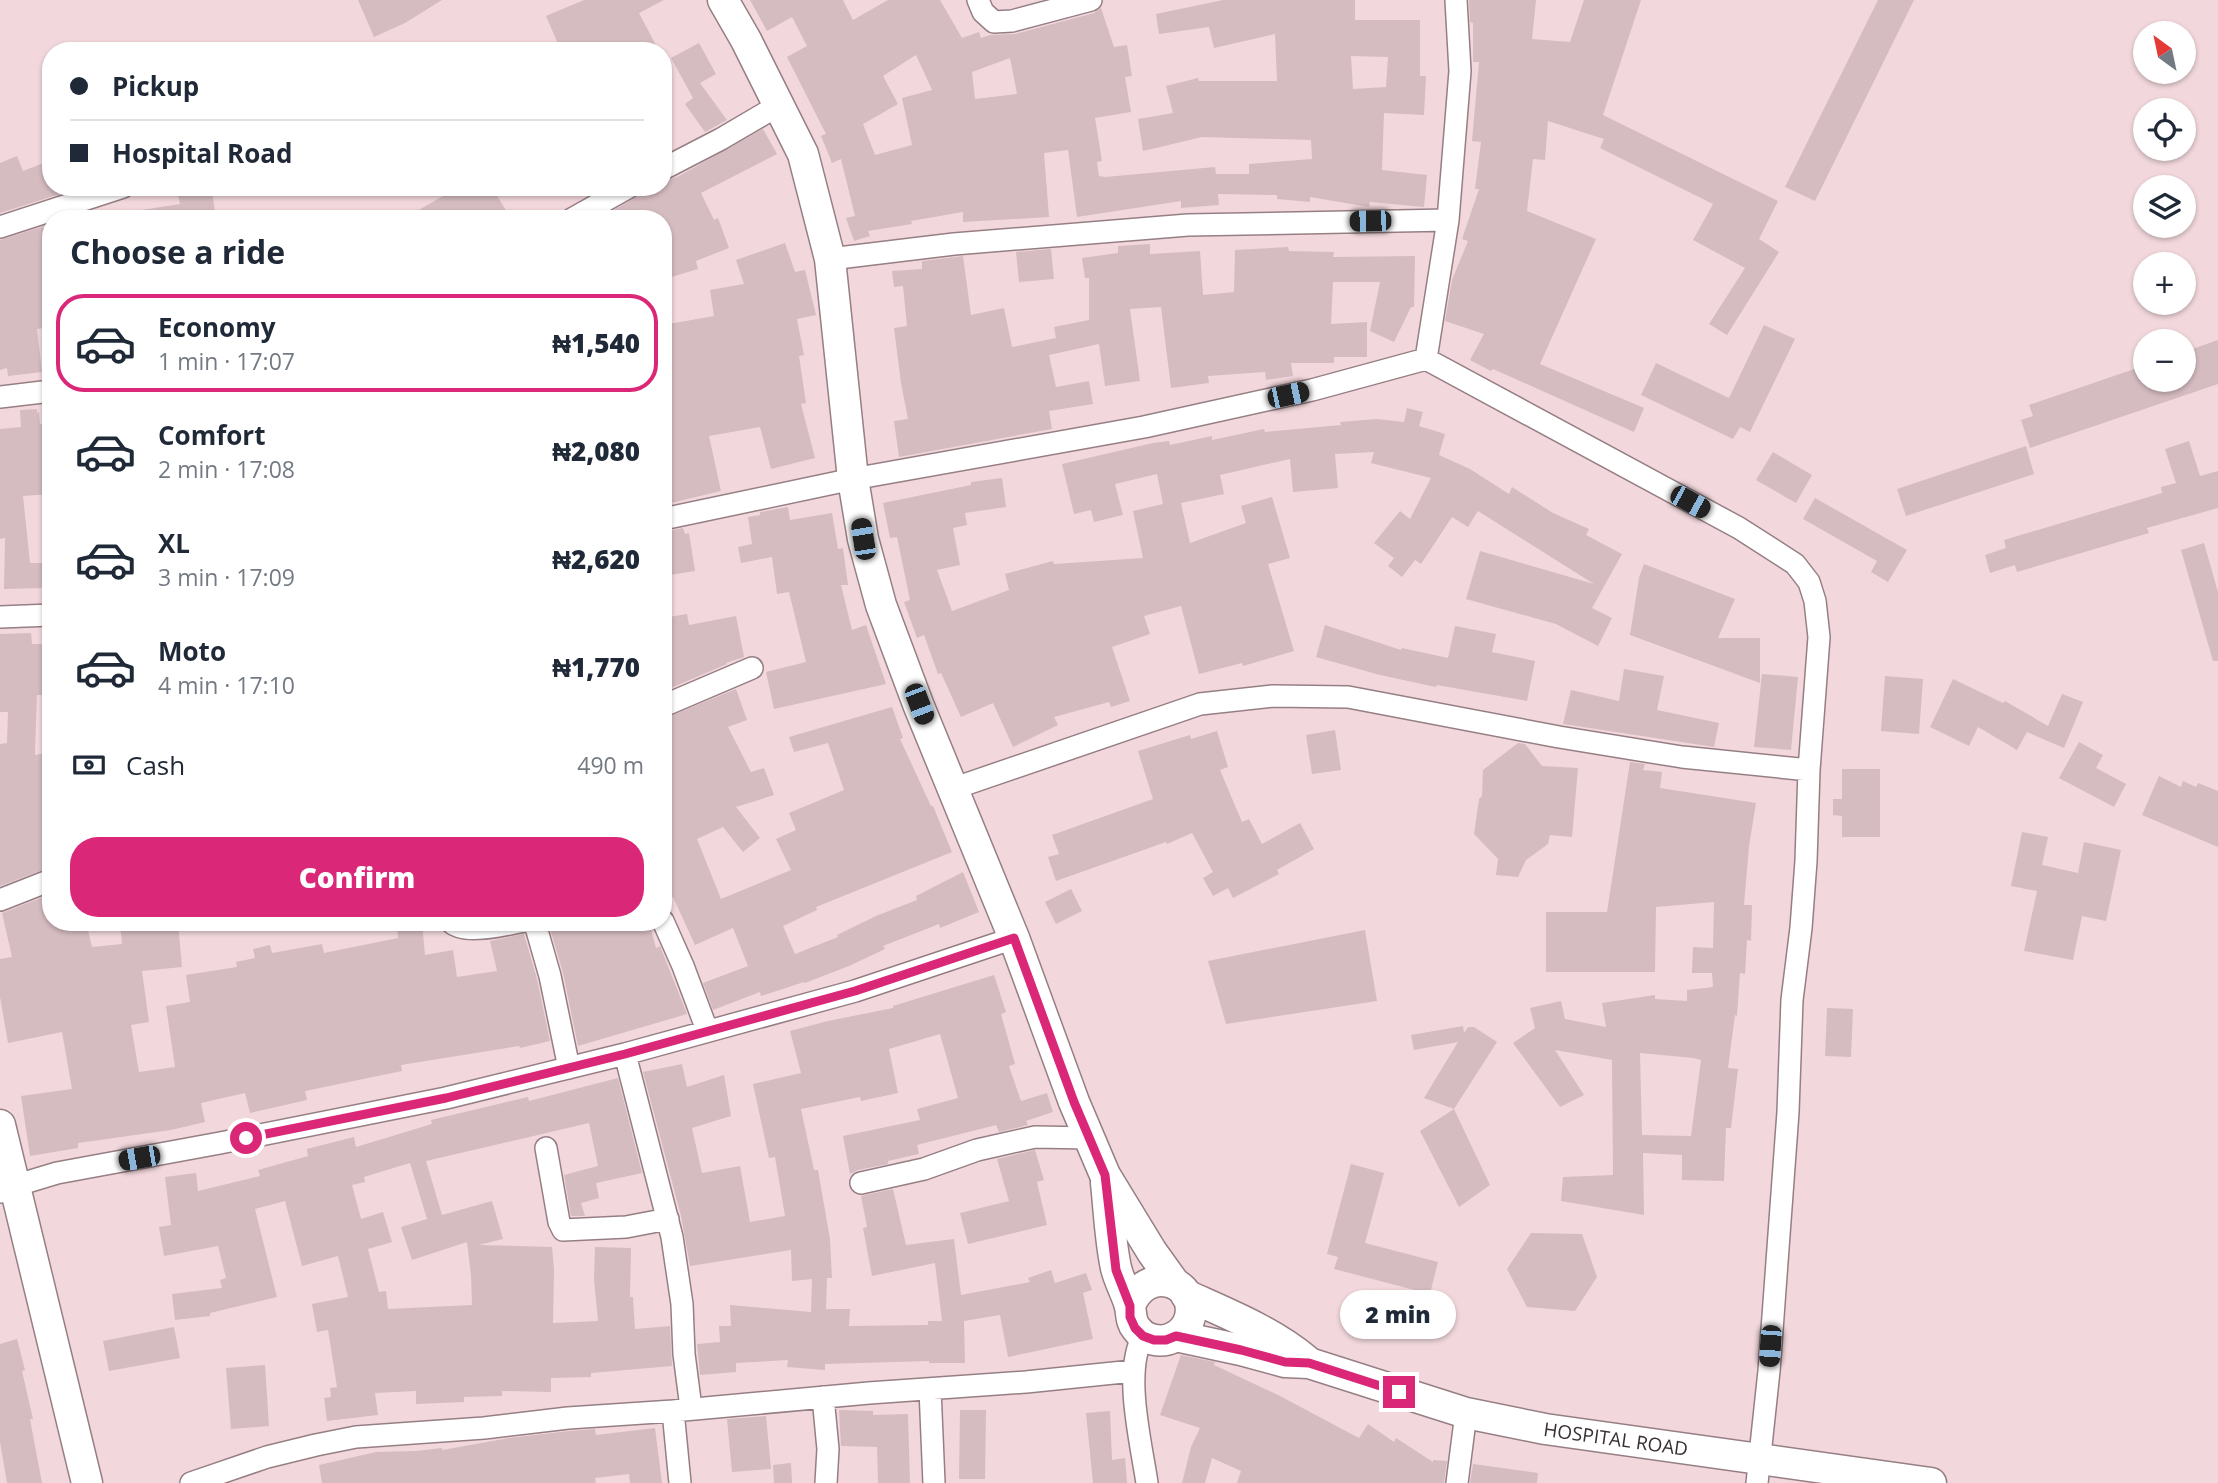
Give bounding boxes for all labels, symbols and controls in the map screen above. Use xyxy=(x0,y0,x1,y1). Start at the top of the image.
north arrow xyxy=(2133,21,2196,84)
map controls xyxy=(2133,21,2196,392)
text: Pickup xyxy=(112,68,199,104)
button: locate xyxy=(2133,98,2196,161)
text: Hospital Road xyxy=(112,135,292,171)
button: layers xyxy=(2133,175,2196,238)
car xyxy=(1349,210,1392,232)
text: Choose a ride xyxy=(70,230,285,273)
button: + xyxy=(2133,252,2196,315)
text: Economy xyxy=(158,309,276,345)
icon: car xyxy=(74,312,137,375)
text: ₦1,540 xyxy=(552,325,640,361)
button: − xyxy=(2133,329,2196,392)
text: 1 min · 17:07 xyxy=(158,345,295,377)
car xyxy=(1266,380,1311,410)
text: Comfort xyxy=(158,417,265,453)
icon: car xyxy=(74,420,137,483)
text: ₦2,080 xyxy=(552,433,640,469)
text: 2 min · 17:08 xyxy=(158,453,295,485)
car xyxy=(1667,483,1714,521)
car xyxy=(850,517,877,561)
text: XL xyxy=(158,525,190,561)
icon: car xyxy=(74,528,137,591)
text: ₦2,620 xyxy=(552,541,640,577)
text: 3 min · 17:09 xyxy=(158,561,295,593)
text: Moto xyxy=(158,633,226,669)
icon: car xyxy=(74,636,137,699)
text: ₦1,770 xyxy=(552,649,640,685)
text: 4 min · 17:10 xyxy=(158,669,295,701)
car xyxy=(902,681,937,727)
icon: cash xyxy=(70,746,108,784)
text: Cash xyxy=(126,747,185,783)
text: 490 m xyxy=(577,749,644,781)
button: Confirm xyxy=(70,837,644,917)
route start xyxy=(230,1122,262,1154)
car xyxy=(117,1144,162,1172)
callout: 2 min xyxy=(1341,1290,1457,1340)
text: 2 min xyxy=(1365,1298,1431,1330)
car xyxy=(1759,1324,1782,1368)
route end xyxy=(1383,1376,1415,1408)
street label: HOSPITAL ROAD xyxy=(1542,1416,1690,1462)

